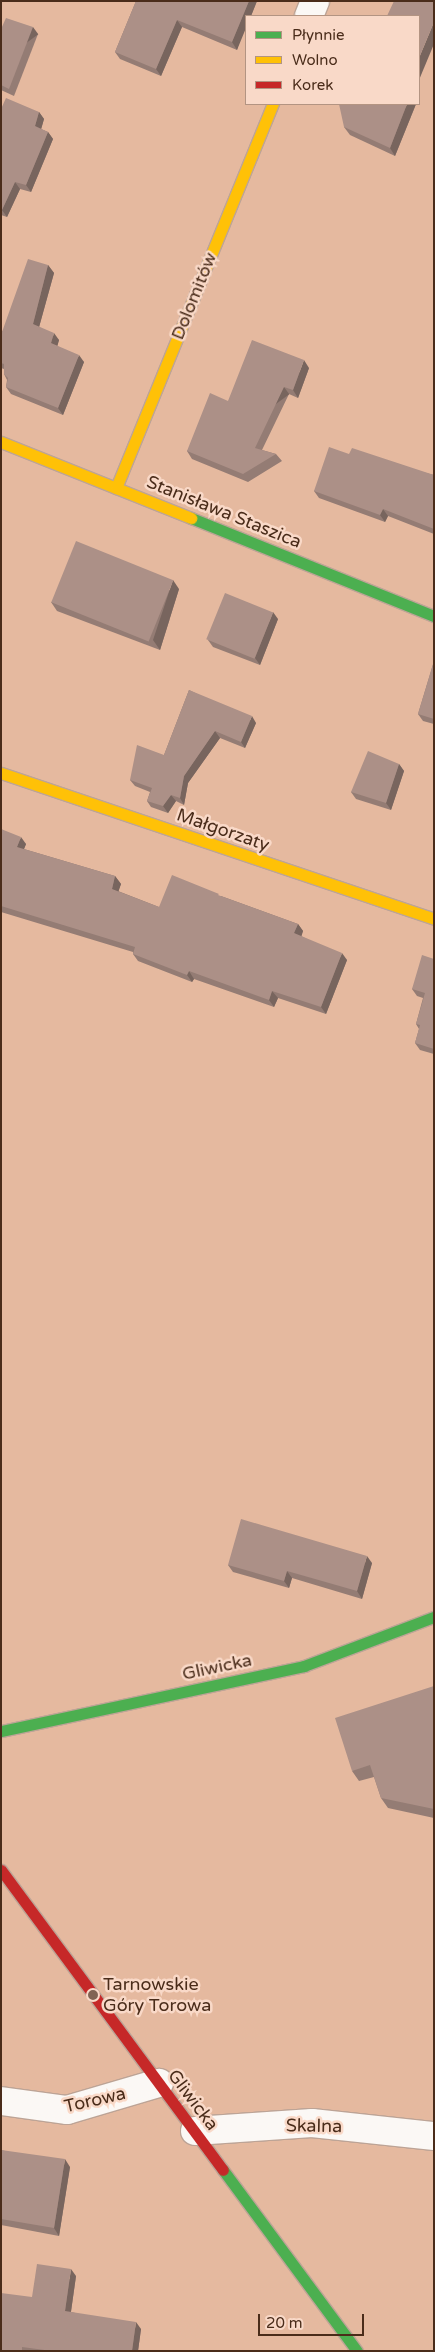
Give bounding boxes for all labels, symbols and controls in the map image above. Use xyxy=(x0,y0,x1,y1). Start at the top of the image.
legend xyxy=(245,15,420,105)
text: Płynnie xyxy=(292,26,345,44)
text: Wolno xyxy=(292,51,338,69)
text: Korek xyxy=(292,76,333,94)
street label: Dolomitów xyxy=(167,249,221,343)
street label: Stanisława Staszica xyxy=(144,471,304,553)
street label: Małgorzaty xyxy=(174,804,272,856)
street label: Gliwicka xyxy=(180,1649,254,1685)
place label: Tarnowskie Góry Torowa xyxy=(103,1974,211,2016)
marker: Tarnowskie Góry Torowa xyxy=(87,1989,99,2001)
street label: Gliwicka xyxy=(163,2065,223,2135)
street label: Torowa xyxy=(62,2082,128,2118)
street label: Skalna xyxy=(286,2115,342,2137)
scale bar xyxy=(260,2304,366,2336)
text: 20 m xyxy=(266,2314,303,2332)

